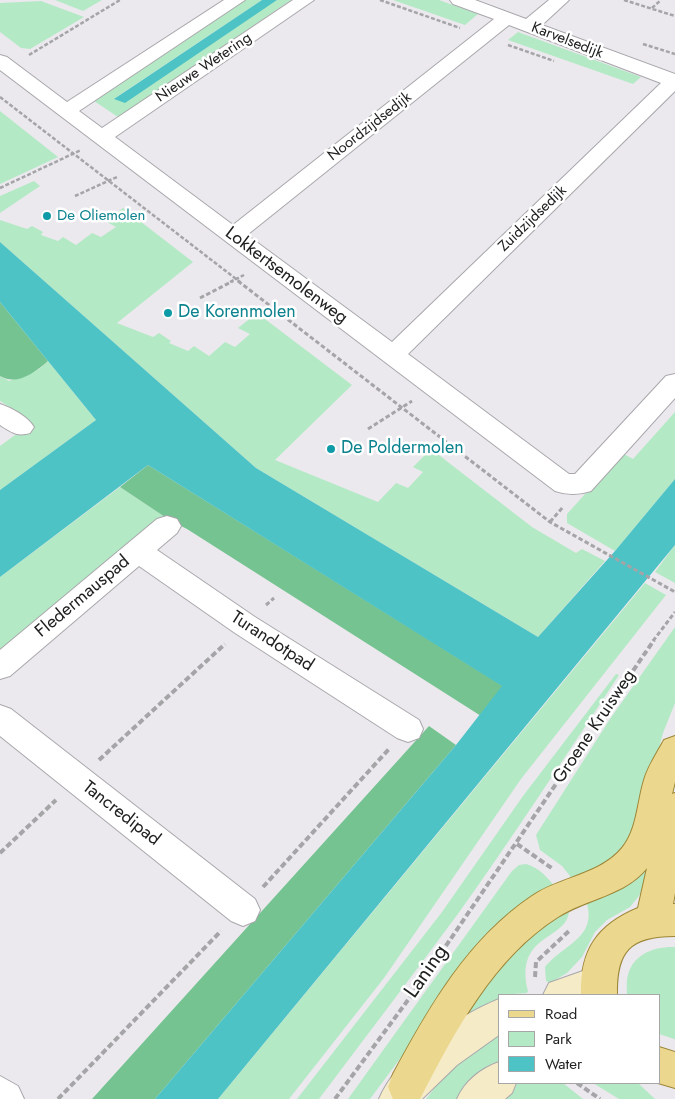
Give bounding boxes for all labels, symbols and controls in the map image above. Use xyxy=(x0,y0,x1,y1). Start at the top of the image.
street label: Karvelsedijk xyxy=(529,19,605,63)
street label: Nieuwe Wetering xyxy=(153,29,255,107)
street label: Noordzijdsedijk xyxy=(325,89,415,165)
street label: Zuidzijdsedijk xyxy=(495,182,571,256)
place label: De Oliemolen xyxy=(57,207,145,225)
marker: De Oliemolen xyxy=(41,210,53,222)
street label: Lokkertsemolenweg xyxy=(220,223,352,329)
place label: De Korenmolen xyxy=(178,302,296,324)
marker: De Korenmolen xyxy=(162,307,174,319)
place label: De Poldermolen xyxy=(341,438,464,460)
marker: De Poldermolen xyxy=(325,443,337,455)
street label: Fledermauspad xyxy=(31,551,135,643)
street label: Turandotpad xyxy=(227,607,317,677)
street label: Groene Kruisweg xyxy=(549,666,641,788)
street label: Tancredipad xyxy=(78,777,164,851)
street label: Laning xyxy=(400,941,454,1003)
legend xyxy=(498,994,660,1084)
text: Road xyxy=(545,1003,577,1025)
text: Park xyxy=(545,1028,572,1050)
text: Water xyxy=(545,1053,582,1075)

